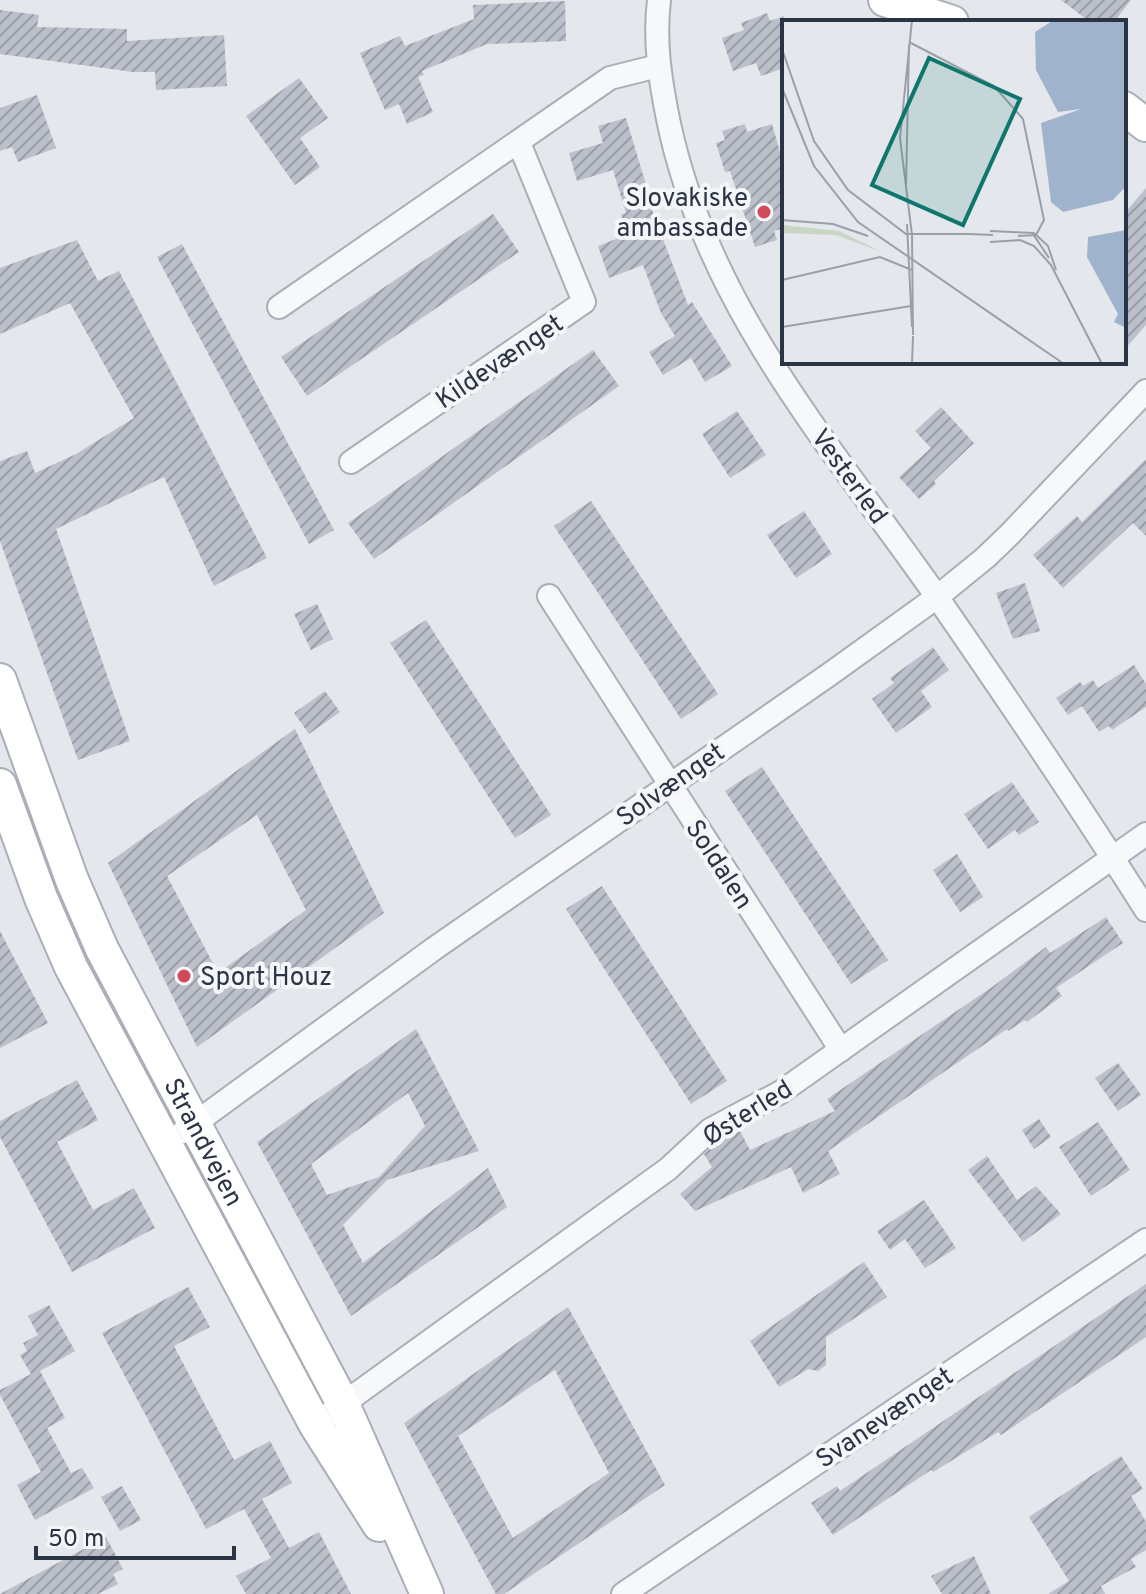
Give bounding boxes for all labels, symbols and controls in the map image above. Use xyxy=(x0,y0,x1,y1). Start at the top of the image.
inset map xyxy=(782,20,1126,364)
place label: Slovakiske ambassade xyxy=(617,183,748,246)
marker: Slovakiske ambassade xyxy=(755,203,773,221)
street label: Kildevænget xyxy=(430,308,571,418)
street label: Vesterled xyxy=(802,423,894,532)
street label: Solvænget xyxy=(611,737,732,835)
street label: Soldalen xyxy=(677,814,759,916)
place label: Sport Houz xyxy=(200,962,332,995)
marker: Sport Houz xyxy=(175,967,193,985)
street label: Strandvejen xyxy=(155,1073,249,1213)
street label: Østerled xyxy=(697,1074,799,1155)
street label: Svanevænget xyxy=(810,1361,960,1477)
scale bar xyxy=(36,1510,234,1560)
text: 50 m xyxy=(48,1525,104,1555)

